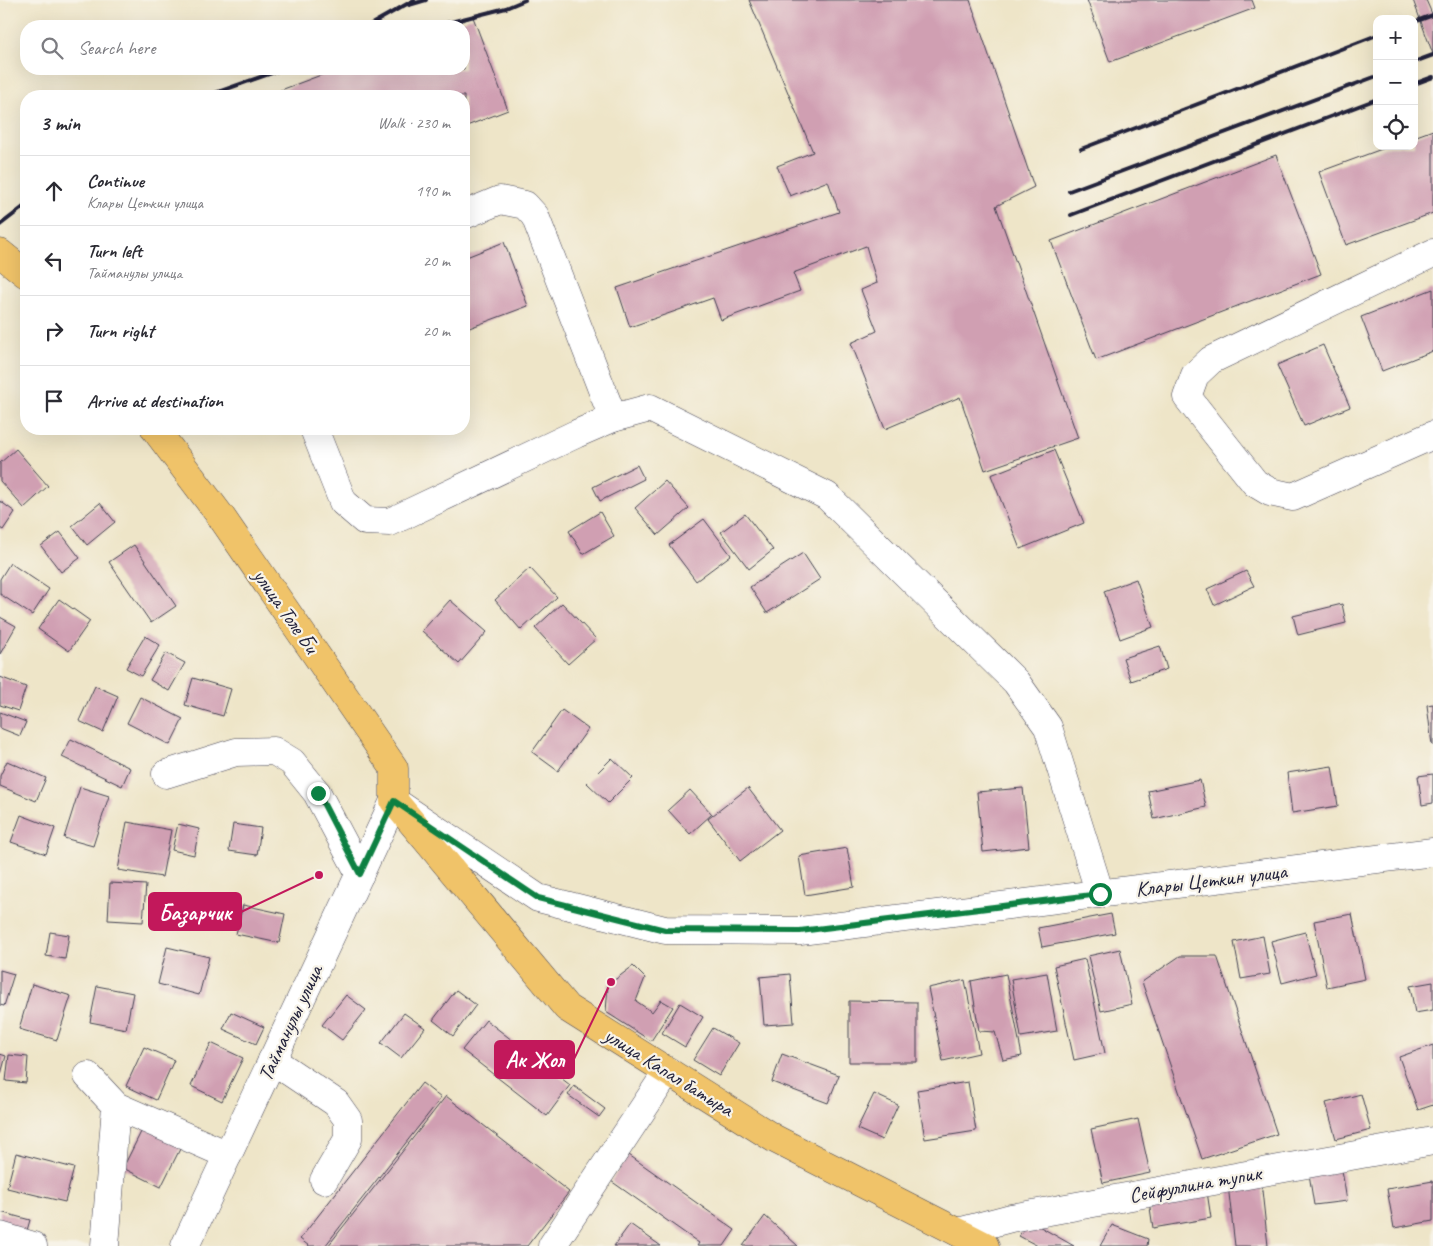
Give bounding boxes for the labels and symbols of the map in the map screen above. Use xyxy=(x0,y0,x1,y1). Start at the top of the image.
street label: улица Толе Би xyxy=(246,562,326,660)
route end xyxy=(307,782,330,805)
street label: Клары Цеткин улица xyxy=(1134,858,1290,902)
route start xyxy=(1089,883,1112,906)
callout: Базарчик xyxy=(149,893,241,930)
text: Базарчик xyxy=(159,899,234,928)
street label: Тайманулы улица xyxy=(252,959,329,1085)
street label: улица Капал батыра xyxy=(598,1021,740,1123)
callout: Ак Жол xyxy=(495,1041,574,1078)
text: Ак Жол xyxy=(505,1046,566,1074)
street label: Сейфуллина тупик xyxy=(1127,1159,1265,1208)

